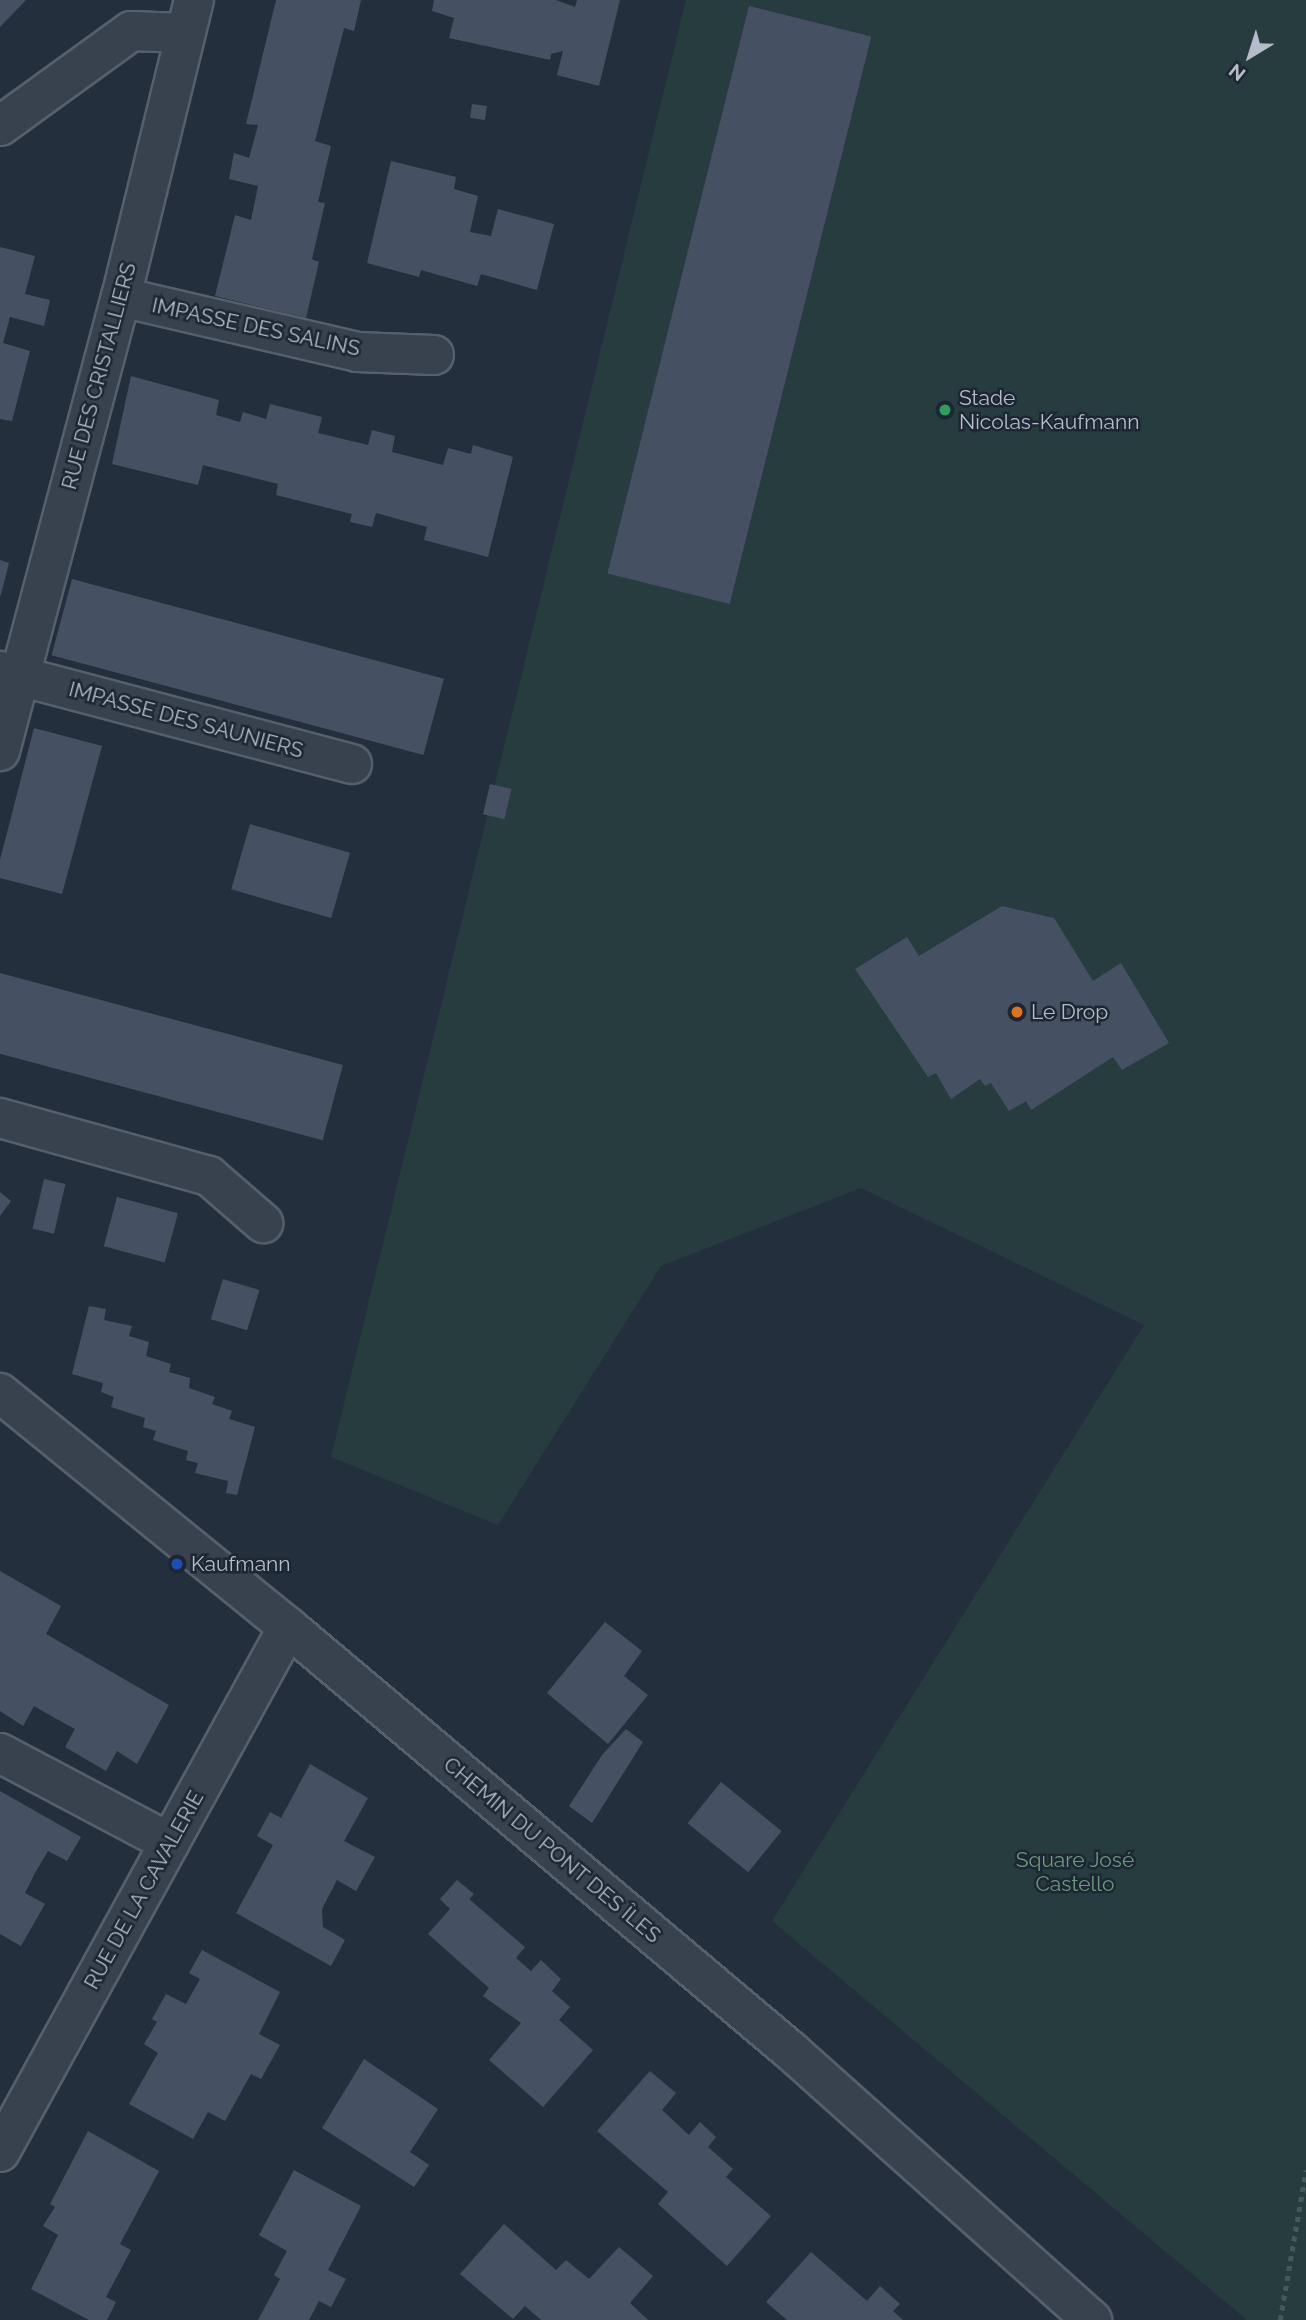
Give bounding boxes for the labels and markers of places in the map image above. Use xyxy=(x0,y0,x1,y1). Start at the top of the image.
place label: Stade Nicolas-Kaufmann xyxy=(959,385,1139,435)
marker: Stade Nicolas-Kaufmann xyxy=(937,402,953,418)
place label: Le Drop xyxy=(1031,999,1108,1025)
marker: Le Drop xyxy=(1009,1004,1025,1020)
place label: Kaufmann xyxy=(191,1551,291,1577)
marker: Kaufmann xyxy=(169,1556,185,1572)

